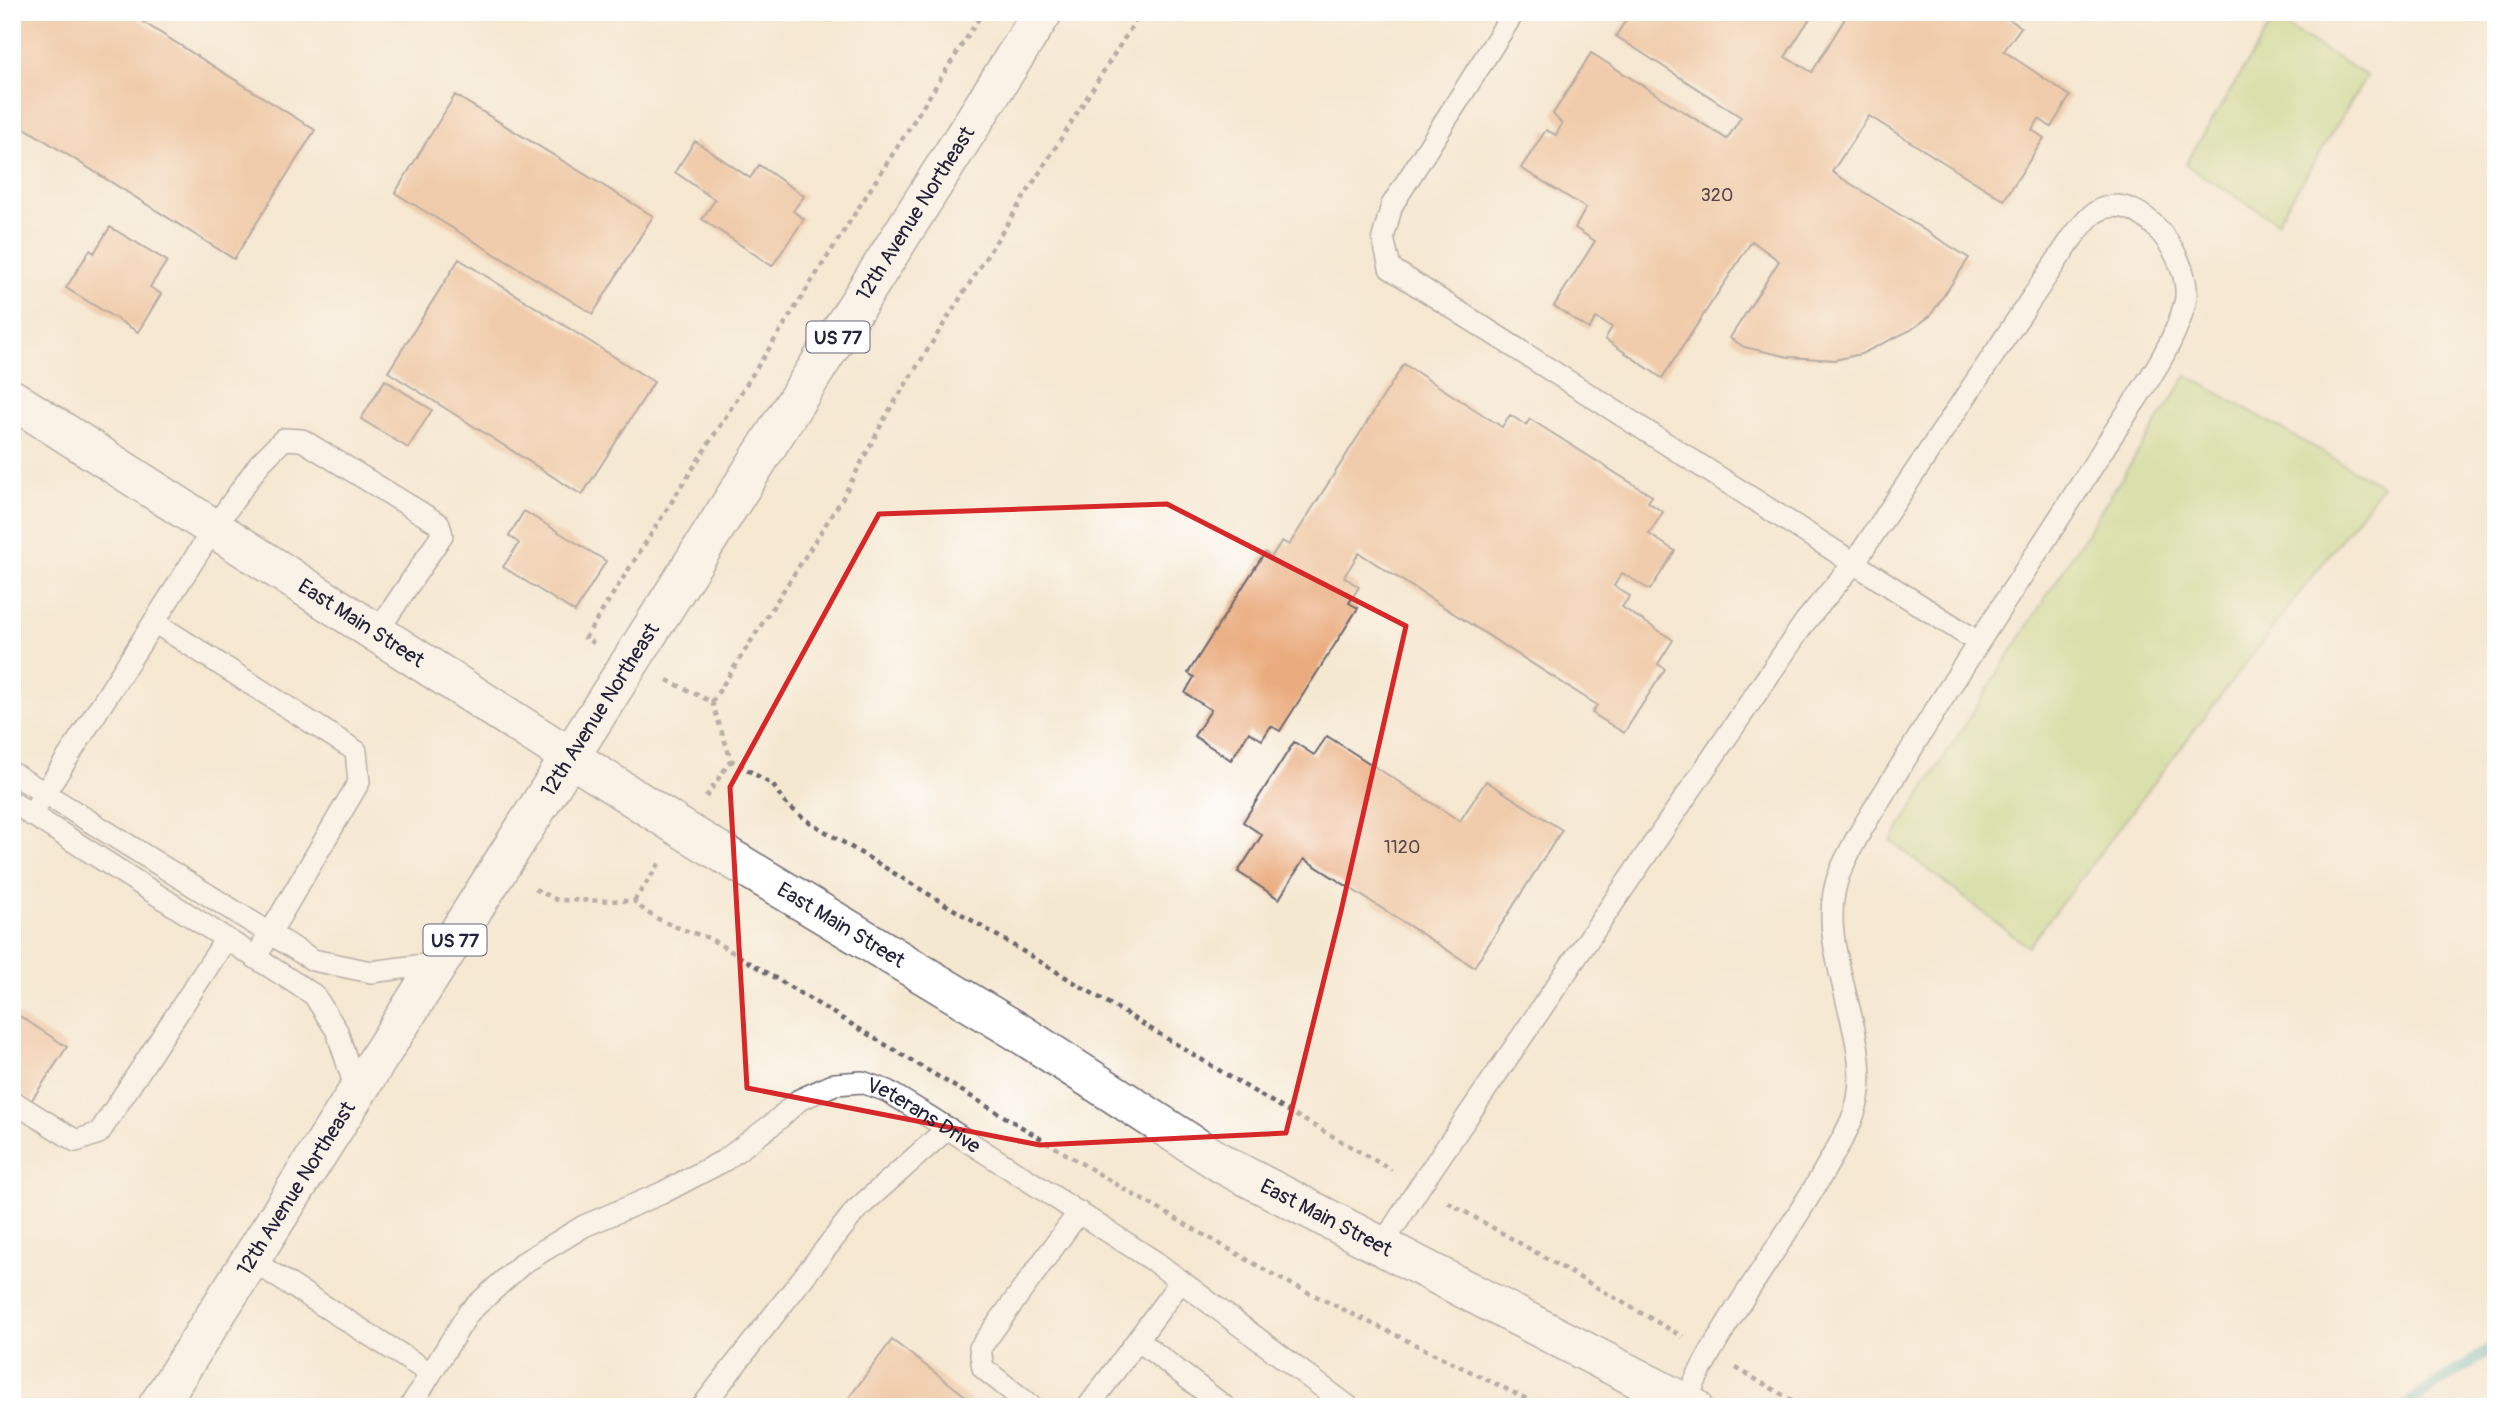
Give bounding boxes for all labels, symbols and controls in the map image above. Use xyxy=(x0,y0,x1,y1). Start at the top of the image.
street label: 12th Avenue Northeast xyxy=(850,121,981,306)
house number: 320 xyxy=(1701,184,1733,207)
road number: US 77 xyxy=(806,322,870,352)
street label: East Main Street xyxy=(293,573,430,674)
street label: 12th Avenue Northeast xyxy=(535,617,666,802)
house number: 1120 xyxy=(1384,836,1420,859)
street label: East Main Street xyxy=(772,876,910,975)
road number: US 77 xyxy=(424,924,486,956)
street label: Veterans Drive xyxy=(863,1072,986,1160)
street label: 12th Avenue Northeast xyxy=(231,1096,362,1281)
street label: East Main Street xyxy=(1255,1173,1397,1264)

